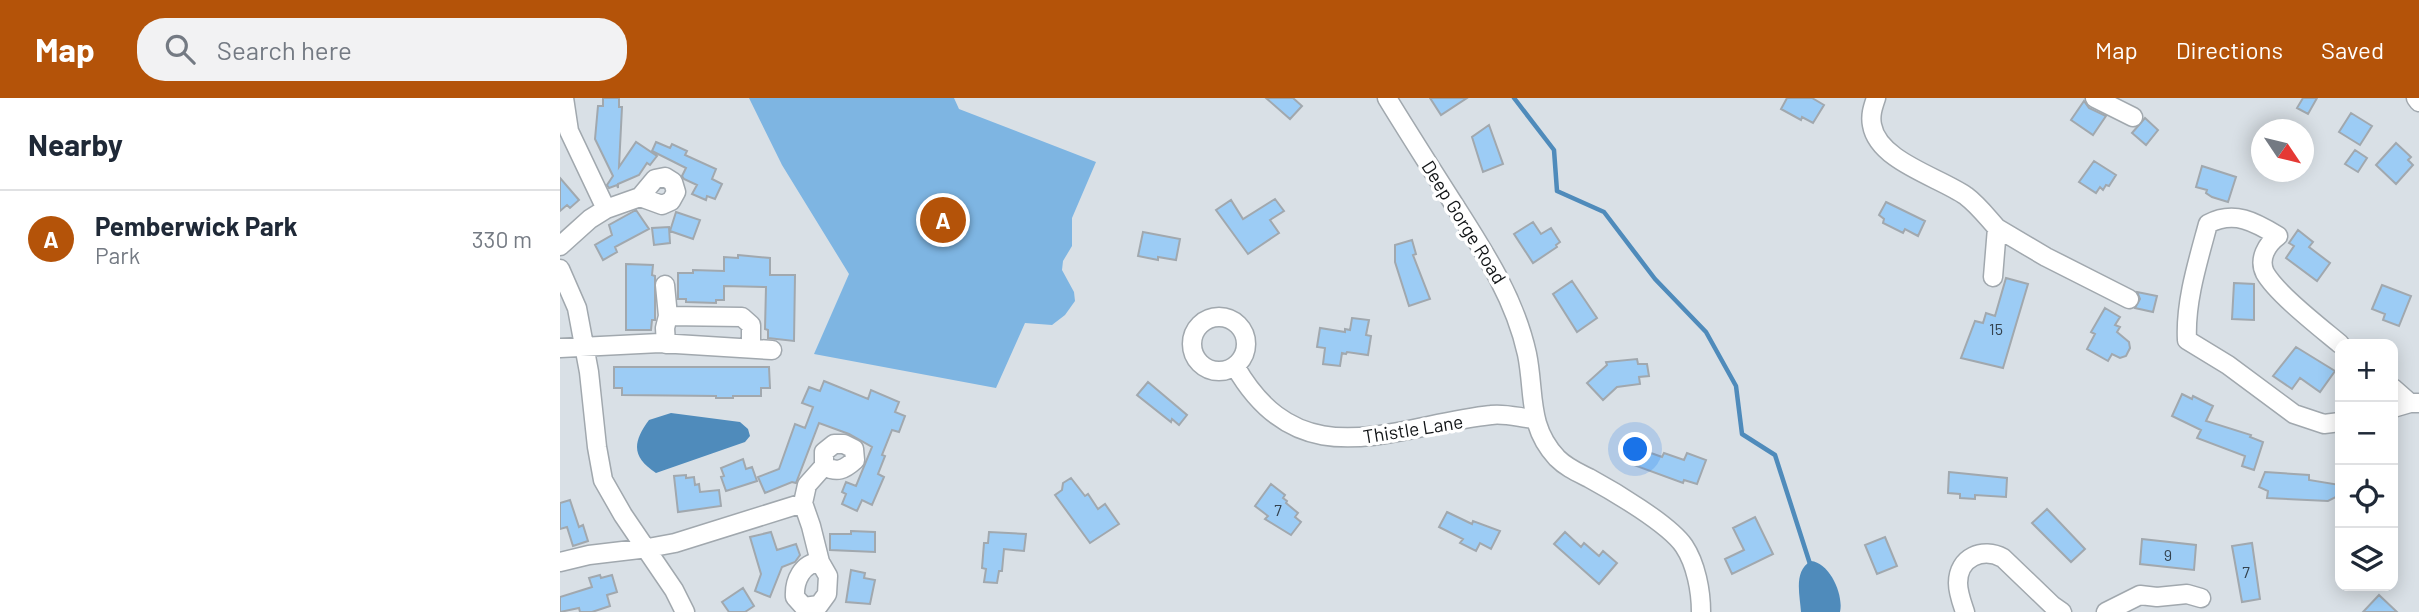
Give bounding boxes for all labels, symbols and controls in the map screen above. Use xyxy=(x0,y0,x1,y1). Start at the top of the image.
search box xyxy=(137,18,627,81)
text: Map xyxy=(35,29,95,69)
icon: search xyxy=(161,30,199,68)
text: Search here xyxy=(217,34,352,65)
text: Map xyxy=(2095,35,2138,64)
text: Directions xyxy=(2176,35,2283,64)
text: Saved xyxy=(2321,35,2384,64)
north arrow xyxy=(2251,119,2314,182)
text: Nearby xyxy=(28,126,123,162)
street label: Deep Gorge Road xyxy=(1417,156,1512,288)
pin: A xyxy=(920,194,966,246)
text: Pemberwick Park xyxy=(95,210,298,241)
text: A xyxy=(43,225,59,253)
text: 330 m xyxy=(472,225,532,253)
text: Park xyxy=(95,241,140,269)
house number: 15 xyxy=(1989,319,2003,338)
map controls xyxy=(2335,339,2398,591)
button: + xyxy=(2335,339,2398,402)
button: − xyxy=(2335,402,2398,465)
street label: Thistle Lane xyxy=(1361,409,1465,448)
your location xyxy=(1618,432,1652,466)
button: locate xyxy=(2335,465,2398,528)
house number: 7 xyxy=(1274,500,1282,519)
button: layers xyxy=(2335,528,2398,591)
house number: 9 xyxy=(2164,545,2172,564)
house number: 7 xyxy=(2242,562,2250,581)

